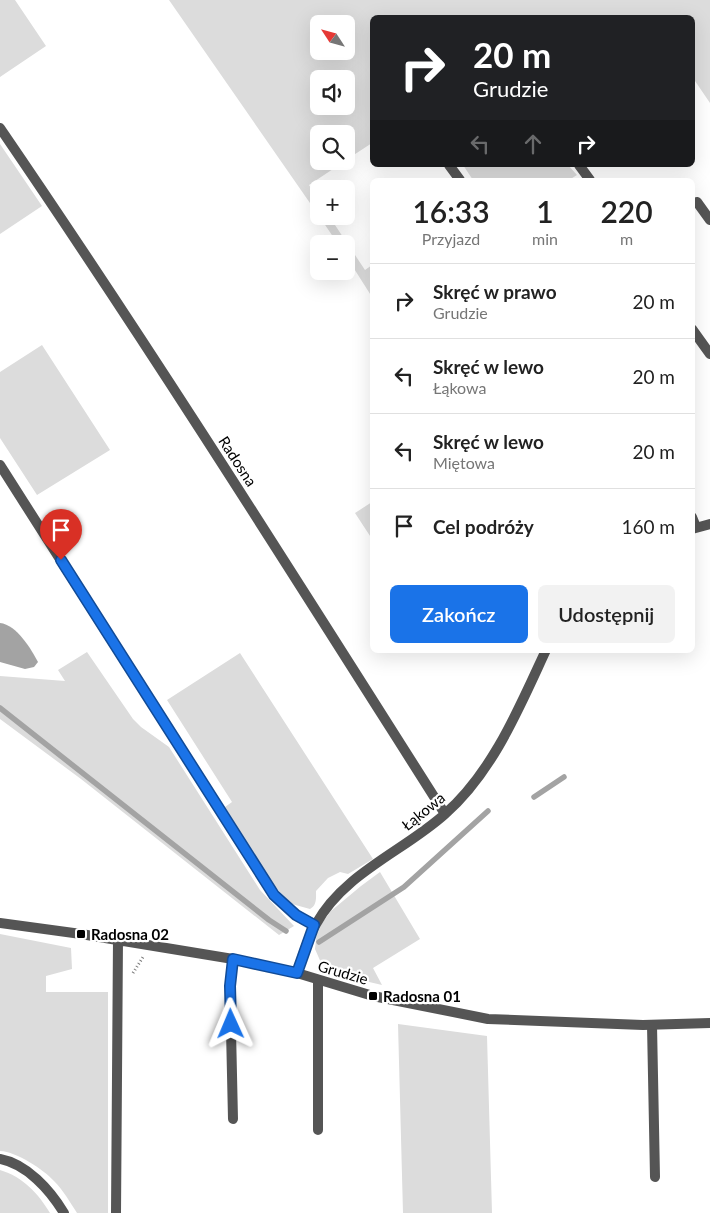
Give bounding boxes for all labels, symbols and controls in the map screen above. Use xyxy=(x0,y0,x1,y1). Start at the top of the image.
north arrow xyxy=(310,15,355,60)
map controls xyxy=(310,15,355,280)
text: 20 m xyxy=(473,33,551,75)
icon: right xyxy=(390,35,455,100)
button: sound xyxy=(310,70,355,115)
text: Grudzie xyxy=(473,75,548,102)
button: search xyxy=(310,125,355,170)
icon: left xyxy=(466,130,494,158)
icon: ahead xyxy=(519,130,547,158)
icon: right xyxy=(572,130,600,158)
button: + xyxy=(310,180,355,225)
text: 16:33 xyxy=(412,193,490,229)
text: 1 xyxy=(536,193,554,229)
text: 220 xyxy=(600,193,653,229)
text: Przyjazd xyxy=(422,229,480,248)
text: min xyxy=(532,229,558,248)
text: m xyxy=(620,229,633,248)
button: − xyxy=(310,235,355,280)
text: Skręć w prawo xyxy=(433,280,557,303)
icon: right xyxy=(390,287,418,315)
text: 20 m xyxy=(632,290,675,313)
text: Grudzie xyxy=(433,303,488,322)
text: Skręć w lewo xyxy=(433,355,544,378)
icon: left xyxy=(390,362,418,390)
text: 20 m xyxy=(632,365,675,388)
text: Łąkowa xyxy=(433,378,486,397)
text: Skręć w lewo xyxy=(433,430,544,453)
street label: Radosna xyxy=(215,433,261,489)
icon: left xyxy=(390,437,418,465)
text: 20 m xyxy=(632,440,675,463)
text: Miętowa xyxy=(433,453,495,472)
pin xyxy=(40,509,82,560)
icon: arrive xyxy=(390,512,418,540)
text: Cel podróży xyxy=(433,515,534,538)
text: 160 m xyxy=(621,515,675,538)
icon: arrive xyxy=(47,516,75,544)
button: Zakończ xyxy=(390,585,528,643)
button: Udostępnij xyxy=(538,585,675,643)
street label: Łąkowa xyxy=(398,788,448,834)
place label: Radosna 02 xyxy=(91,925,169,943)
marker: Radosna 02 xyxy=(75,928,87,940)
street label: Grudzie xyxy=(316,956,370,988)
place label: Radosna 01 xyxy=(383,987,461,1005)
marker: Radosna 01 xyxy=(367,990,379,1002)
position arrow xyxy=(204,997,256,1049)

